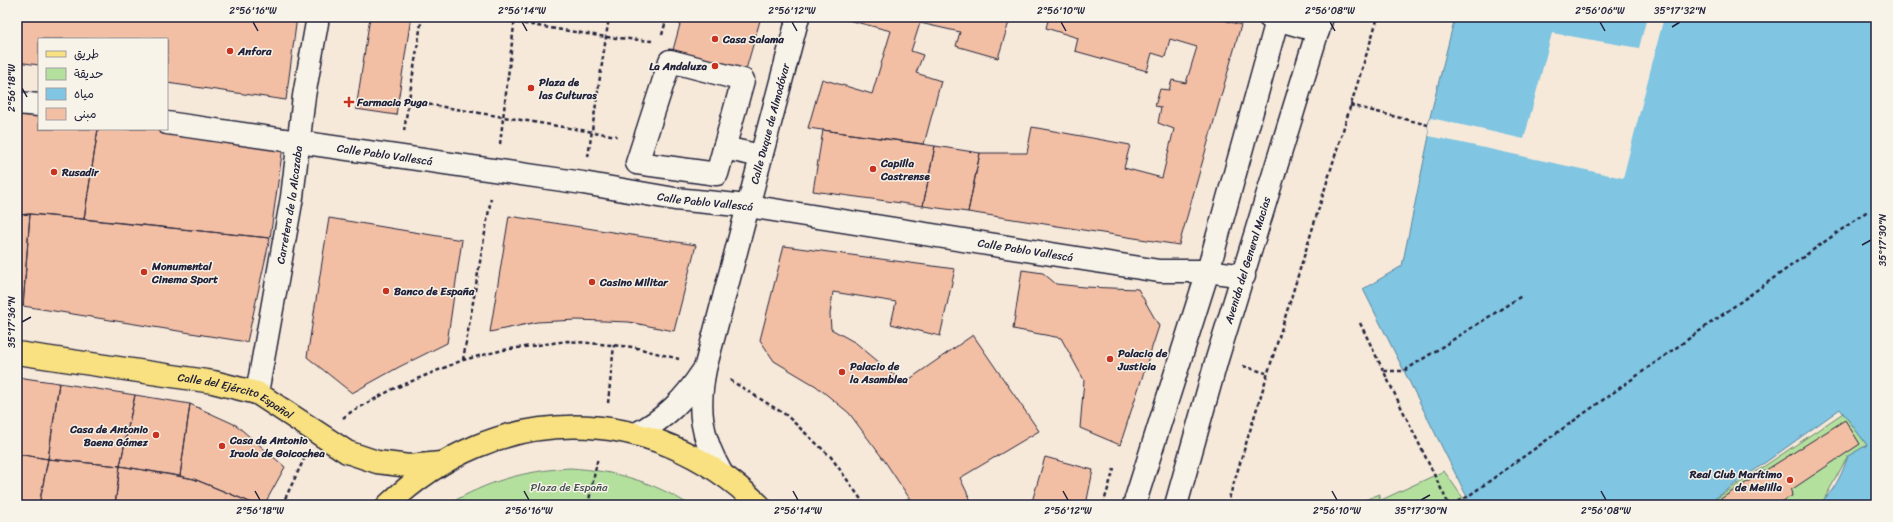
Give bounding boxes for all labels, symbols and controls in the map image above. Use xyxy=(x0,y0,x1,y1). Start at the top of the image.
text: 2°56'16"W xyxy=(229,2,277,20)
text: 2°56'14"W xyxy=(498,2,546,20)
text: 2°56'12"W xyxy=(768,2,816,20)
text: 2°56'10"W xyxy=(1037,2,1085,20)
text: 2°56'08"W xyxy=(1305,2,1355,20)
text: 2°56'06"W xyxy=(1575,2,1625,20)
text: 35°17'32"N xyxy=(1654,2,1706,20)
place label: Casa Salama xyxy=(722,30,784,49)
marker: Casa Salama xyxy=(710,34,720,44)
legend xyxy=(38,38,168,130)
place label: Anfora xyxy=(237,42,272,61)
text: طريق xyxy=(74,43,99,65)
marker: Anfora xyxy=(225,46,235,56)
place label: La Andaluza xyxy=(649,57,707,76)
marker: La Andaluza xyxy=(710,61,720,71)
street label: Calle Duque de Almodóvar xyxy=(745,61,796,186)
text: حديقة xyxy=(74,63,103,85)
text: 2°56'18"W xyxy=(3,64,21,112)
place label: Plaza de las Culturas xyxy=(538,73,597,105)
text: مياه xyxy=(74,83,94,105)
marker: Plaza de las Culturas xyxy=(526,83,536,93)
place label: Farmacia Puga xyxy=(356,93,428,112)
marker: Farmacia Puga xyxy=(344,97,354,107)
text: مبنى xyxy=(74,103,97,125)
street label: Calle Pablo Vallescá xyxy=(336,139,434,171)
street label: Carretera de la Alcazaba xyxy=(271,144,308,265)
place label: Capilla Castrense xyxy=(880,154,930,186)
place label: Rusadir xyxy=(61,163,100,182)
marker: Capilla Castrense xyxy=(868,164,878,174)
marker: Rusadir xyxy=(49,167,59,177)
street label: Calle Pablo Vallescá xyxy=(656,187,755,217)
street label: Avenida del General Macias xyxy=(1219,193,1277,327)
text: 35°17'30"N xyxy=(1874,214,1892,266)
street label: Calle Pablo Vallescá xyxy=(976,233,1075,267)
place label: Monumental Cinema Sport xyxy=(151,257,218,289)
marker: Monumental Cinema Sport xyxy=(139,267,149,277)
place label: Casino Militar xyxy=(599,273,669,292)
marker: Casino Militar xyxy=(587,277,597,287)
place label: Banco de España xyxy=(394,282,475,301)
marker: Banco de España xyxy=(381,286,391,296)
text: 35°17'36"N xyxy=(3,296,21,348)
place label: Palacio de Justicia xyxy=(1117,344,1168,376)
marker: Palacio de Justicia xyxy=(1105,354,1115,364)
place label: Palacio de la Asamblea xyxy=(849,357,908,389)
marker: Palacio de la Asamblea xyxy=(837,367,847,377)
street label: Calle del Ejército Español xyxy=(176,368,298,425)
place label: Casa de Antonio Baena Gómez xyxy=(69,420,149,452)
marker: Casa de Antonio Baena Gómez xyxy=(151,430,161,440)
place label: Casa de Antonio Iraola de Goicochea xyxy=(229,431,325,463)
marker: Casa de Antonio Iraola de Goicochea xyxy=(217,441,227,451)
place label: Real Club Marítimo de Melilla xyxy=(1689,465,1783,497)
marker: Real Club Marítimo de Melilla xyxy=(1785,475,1795,485)
park label: Plaza de España xyxy=(531,478,608,497)
text: 2°56'18"W xyxy=(236,502,284,520)
text: 2°56'16"W xyxy=(505,502,553,520)
text: 2°56'14"W xyxy=(774,502,822,520)
text: 2°56'12"W xyxy=(1044,502,1092,520)
text: 2°56'10"W xyxy=(1313,502,1361,520)
text: 35°17'30"N xyxy=(1395,502,1447,520)
text: 2°56'08"W xyxy=(1581,502,1631,520)

